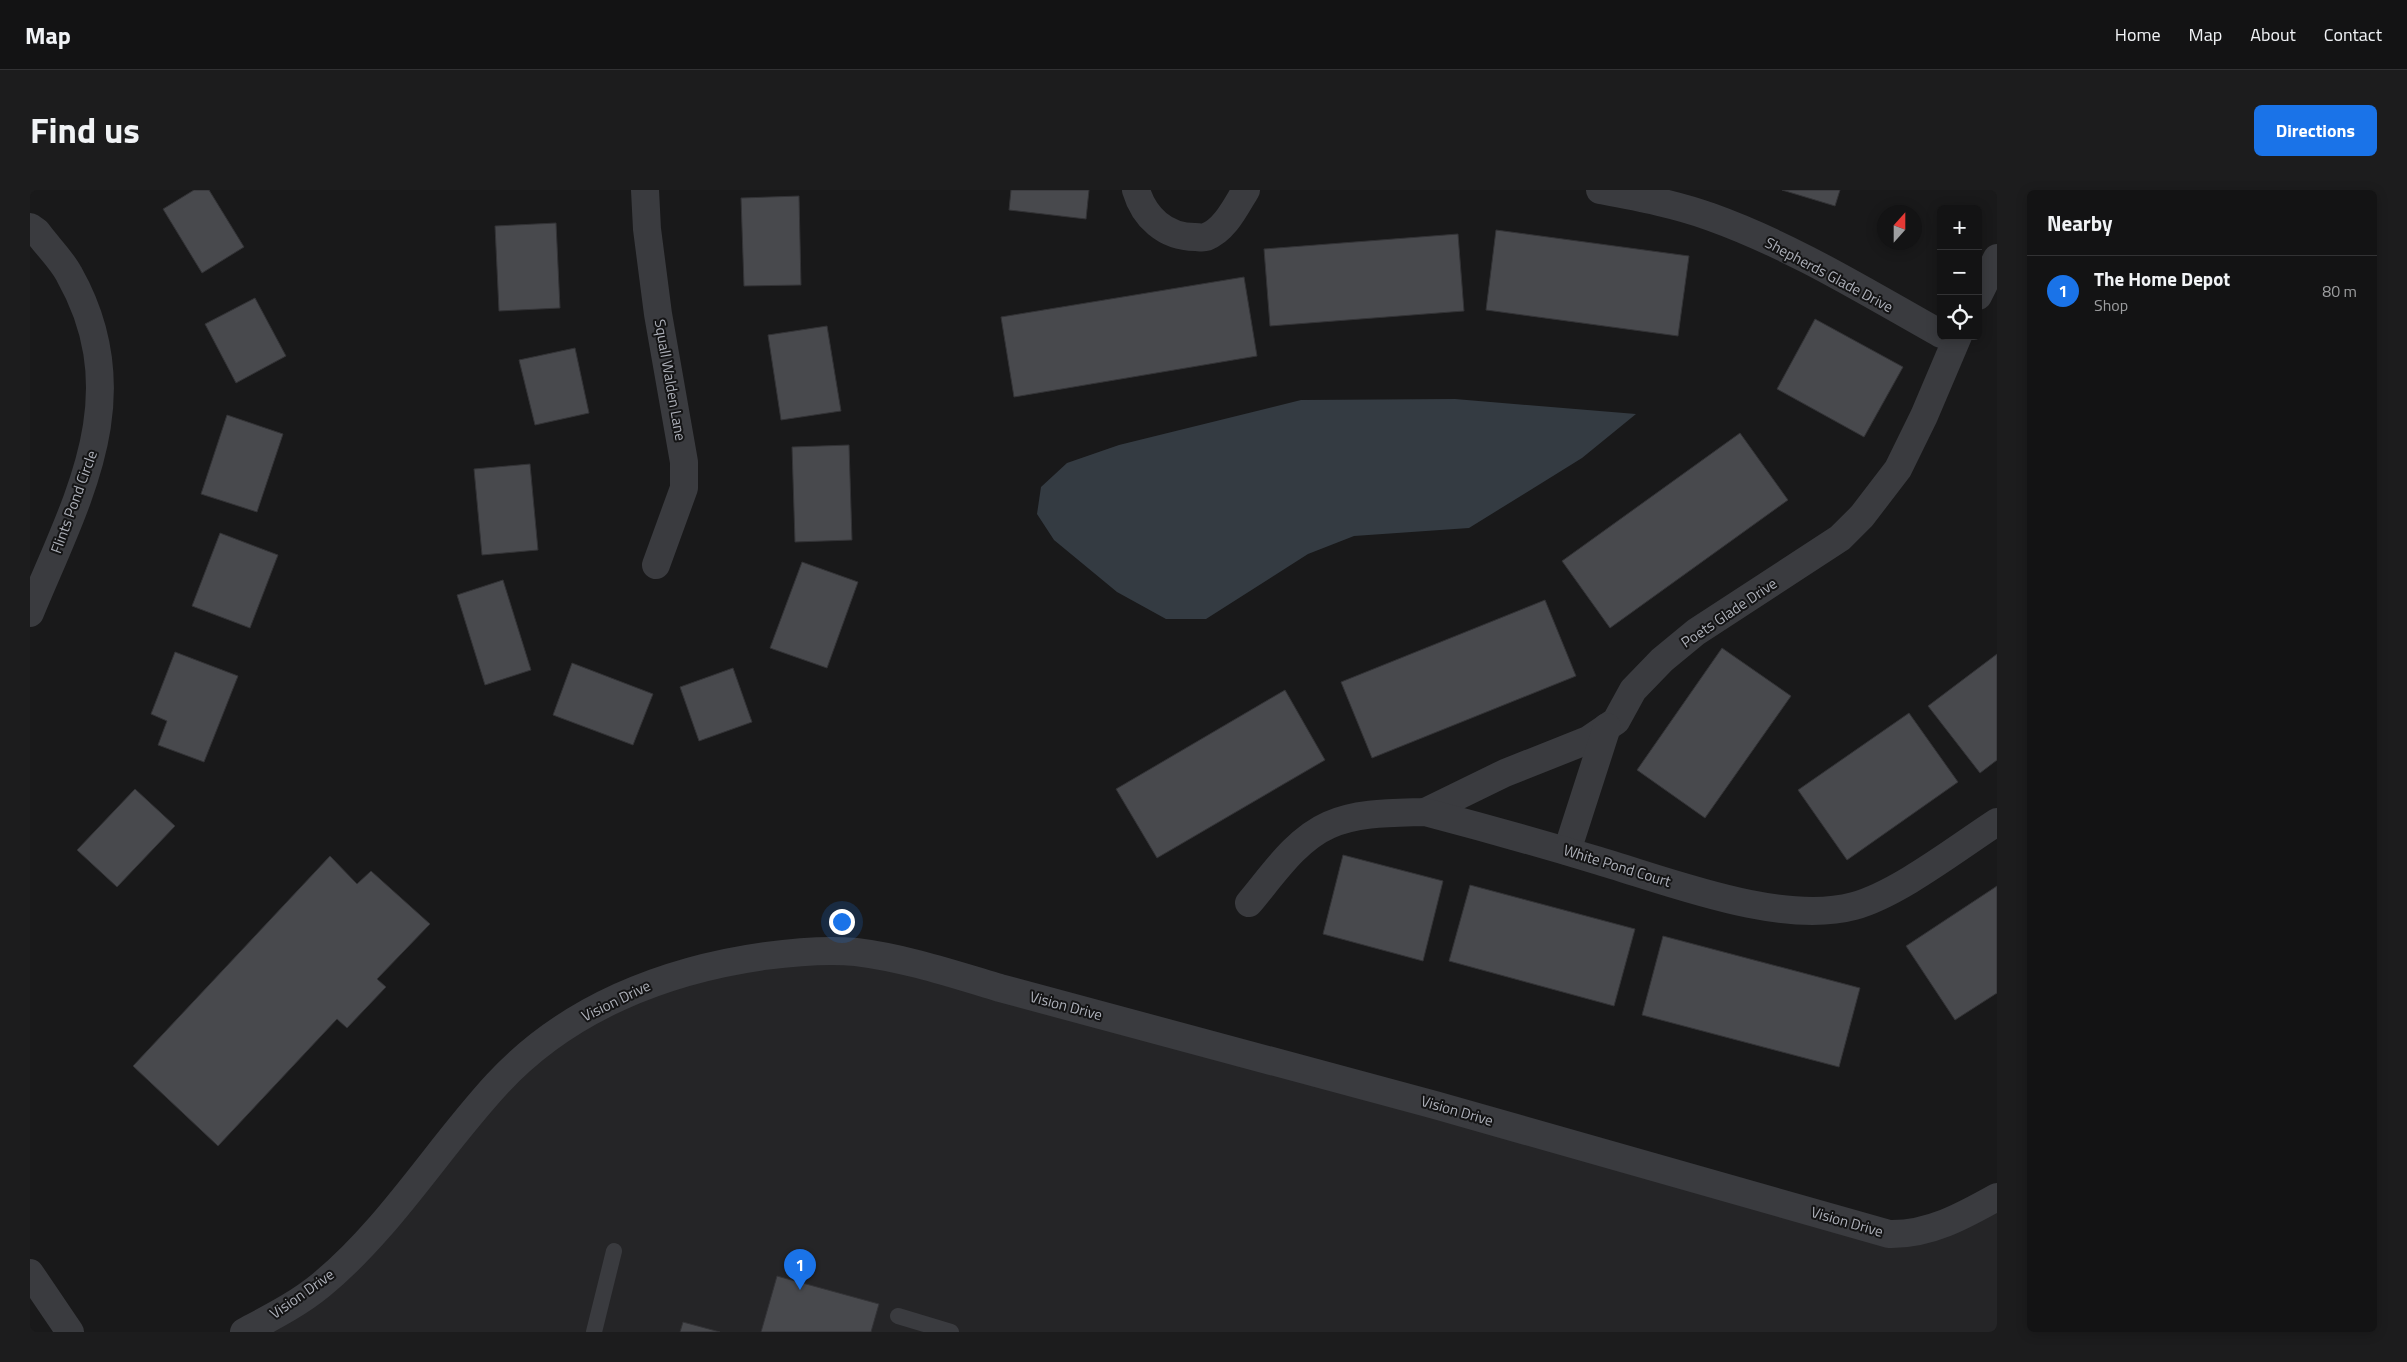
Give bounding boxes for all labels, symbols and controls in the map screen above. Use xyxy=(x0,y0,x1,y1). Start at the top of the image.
text: Map xyxy=(25,17,71,53)
text: Home xyxy=(2115,21,2161,48)
text: Map xyxy=(2189,21,2222,48)
text: About xyxy=(2250,21,2296,48)
text: Contact xyxy=(2324,21,2382,48)
text: Find us xyxy=(30,103,140,157)
button: Directions xyxy=(2254,105,2377,156)
north arrow xyxy=(1877,205,1922,250)
map controls xyxy=(1937,205,1982,340)
button: + xyxy=(1937,205,1982,250)
text: Nearby xyxy=(2047,207,2112,239)
street label: Shepherds Glade Drive xyxy=(1761,231,1897,318)
button: − xyxy=(1937,250,1982,295)
text: The Home Depot xyxy=(2094,264,2230,293)
text: 1 xyxy=(2059,279,2067,303)
text: 80 m xyxy=(2322,279,2357,303)
text: Shop xyxy=(2094,293,2128,317)
button: locate xyxy=(1937,295,1982,340)
street label: Squall Walden Lane xyxy=(648,317,692,442)
street label: Flints Pond Circle xyxy=(44,447,103,557)
street label: Poets Glade Drive xyxy=(1676,572,1781,653)
street label: White Pond Court xyxy=(1561,838,1674,893)
your location xyxy=(829,909,855,935)
street label: Vision Drive xyxy=(577,974,654,1027)
street label: Vision Drive xyxy=(1027,985,1105,1026)
street label: Vision Drive xyxy=(1418,1089,1496,1132)
street label: Vision Drive xyxy=(1808,1200,1886,1243)
pin: 1 xyxy=(784,1249,816,1290)
street label: Vision Drive xyxy=(265,1263,339,1324)

